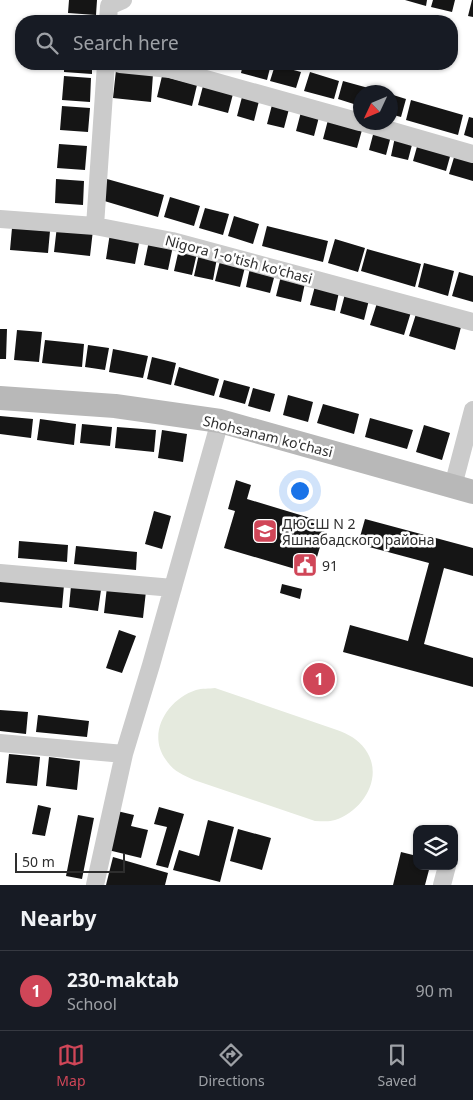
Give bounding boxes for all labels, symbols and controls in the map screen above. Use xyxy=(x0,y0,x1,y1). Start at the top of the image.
search box xyxy=(15,15,458,70)
icon: search xyxy=(33,29,61,57)
text: Search here xyxy=(73,30,179,56)
north arrow xyxy=(353,85,398,130)
street label: Nigora 1-o'tish ko'chasi xyxy=(163,230,315,288)
street label: Shohsanam ko'chasi xyxy=(201,411,335,461)
your location xyxy=(287,478,313,504)
place label: ДЮСШ N 2 Яшнабадского района xyxy=(282,514,434,549)
school or university icon: ДЮСШ N 2 Яшнабадского района xyxy=(252,518,278,544)
public building icon: 91 xyxy=(292,552,318,578)
place label: 91 xyxy=(322,556,338,575)
pin: 1 xyxy=(303,660,335,698)
map controls xyxy=(413,825,458,870)
button: layers xyxy=(413,825,458,870)
scale bar xyxy=(15,850,125,873)
text: 50 m xyxy=(22,852,55,871)
text: Nearby xyxy=(20,904,96,932)
text: 230-maktab xyxy=(67,967,179,993)
text: 1 xyxy=(31,980,41,1002)
text: 90 m xyxy=(416,980,453,1002)
text: School xyxy=(67,993,117,1015)
tab: Map xyxy=(56,1041,86,1090)
tab: Directions xyxy=(198,1041,265,1090)
tab: Saved xyxy=(377,1041,417,1090)

